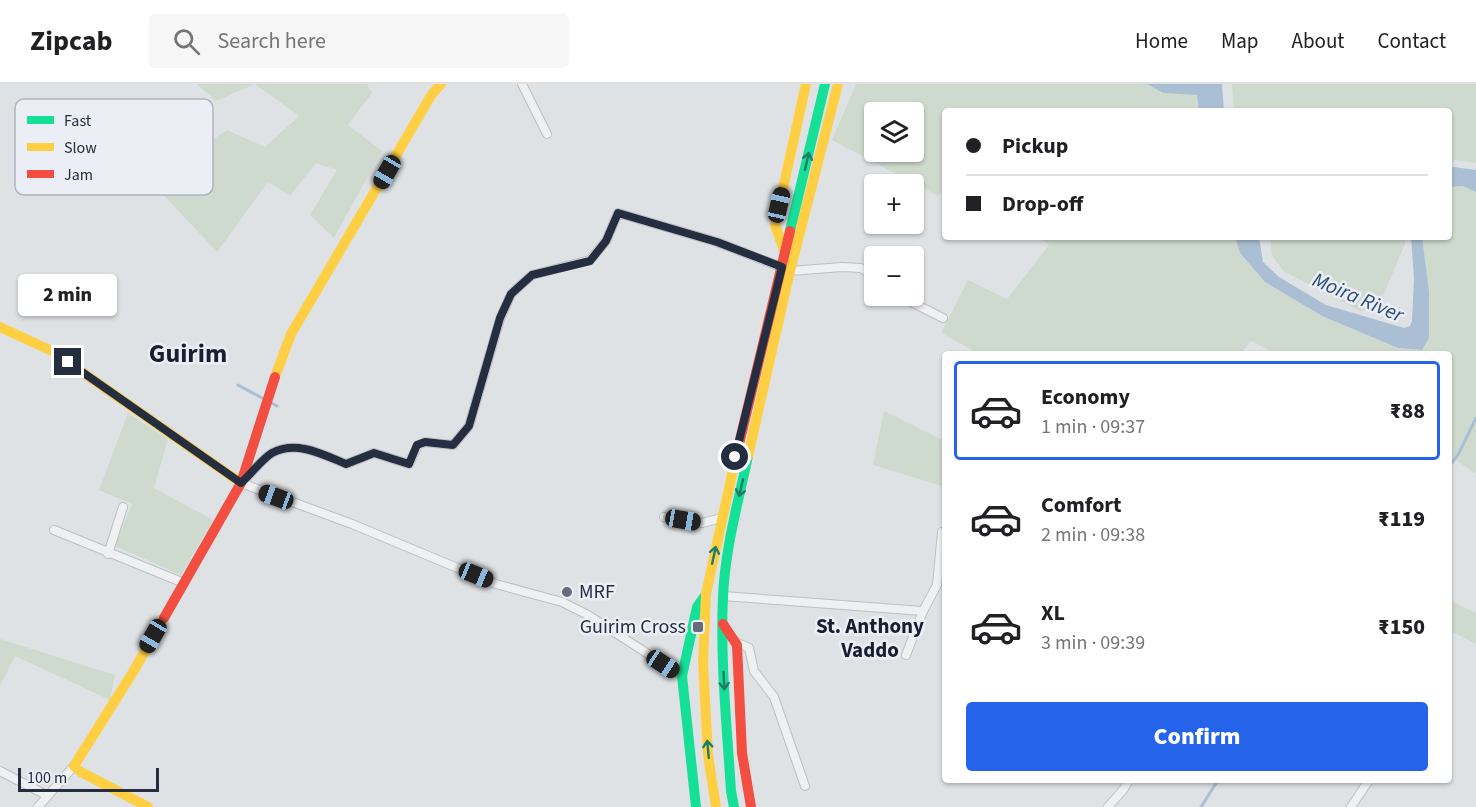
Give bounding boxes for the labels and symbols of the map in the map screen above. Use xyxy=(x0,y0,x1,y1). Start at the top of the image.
legend xyxy=(15,99,213,195)
text: Fast xyxy=(64,110,92,132)
text: Slow xyxy=(64,137,97,159)
car xyxy=(370,152,404,192)
one-way arrow xyxy=(801,152,813,171)
text: Jam xyxy=(64,164,93,186)
car xyxy=(766,185,792,225)
water label: Moira River xyxy=(1308,264,1409,330)
callout: 2 min xyxy=(19,275,118,317)
district label: Guirim xyxy=(149,335,227,372)
route end xyxy=(54,348,81,375)
route start xyxy=(721,443,748,470)
one-way arrow xyxy=(734,478,746,497)
car xyxy=(256,482,296,512)
car xyxy=(664,508,702,532)
one-way arrow xyxy=(709,546,721,565)
car xyxy=(456,560,496,590)
place label: MRF xyxy=(579,578,615,606)
marker: MRF xyxy=(560,585,574,599)
district label: St. Anthony Vaddo xyxy=(816,611,924,665)
place label: Guirim Cross xyxy=(580,613,686,641)
car xyxy=(136,616,170,656)
marker: Guirim Cross xyxy=(691,620,705,634)
car xyxy=(643,647,683,681)
one-way arrow xyxy=(719,671,730,691)
one-way arrow xyxy=(702,740,713,760)
scale bar xyxy=(18,765,159,792)

